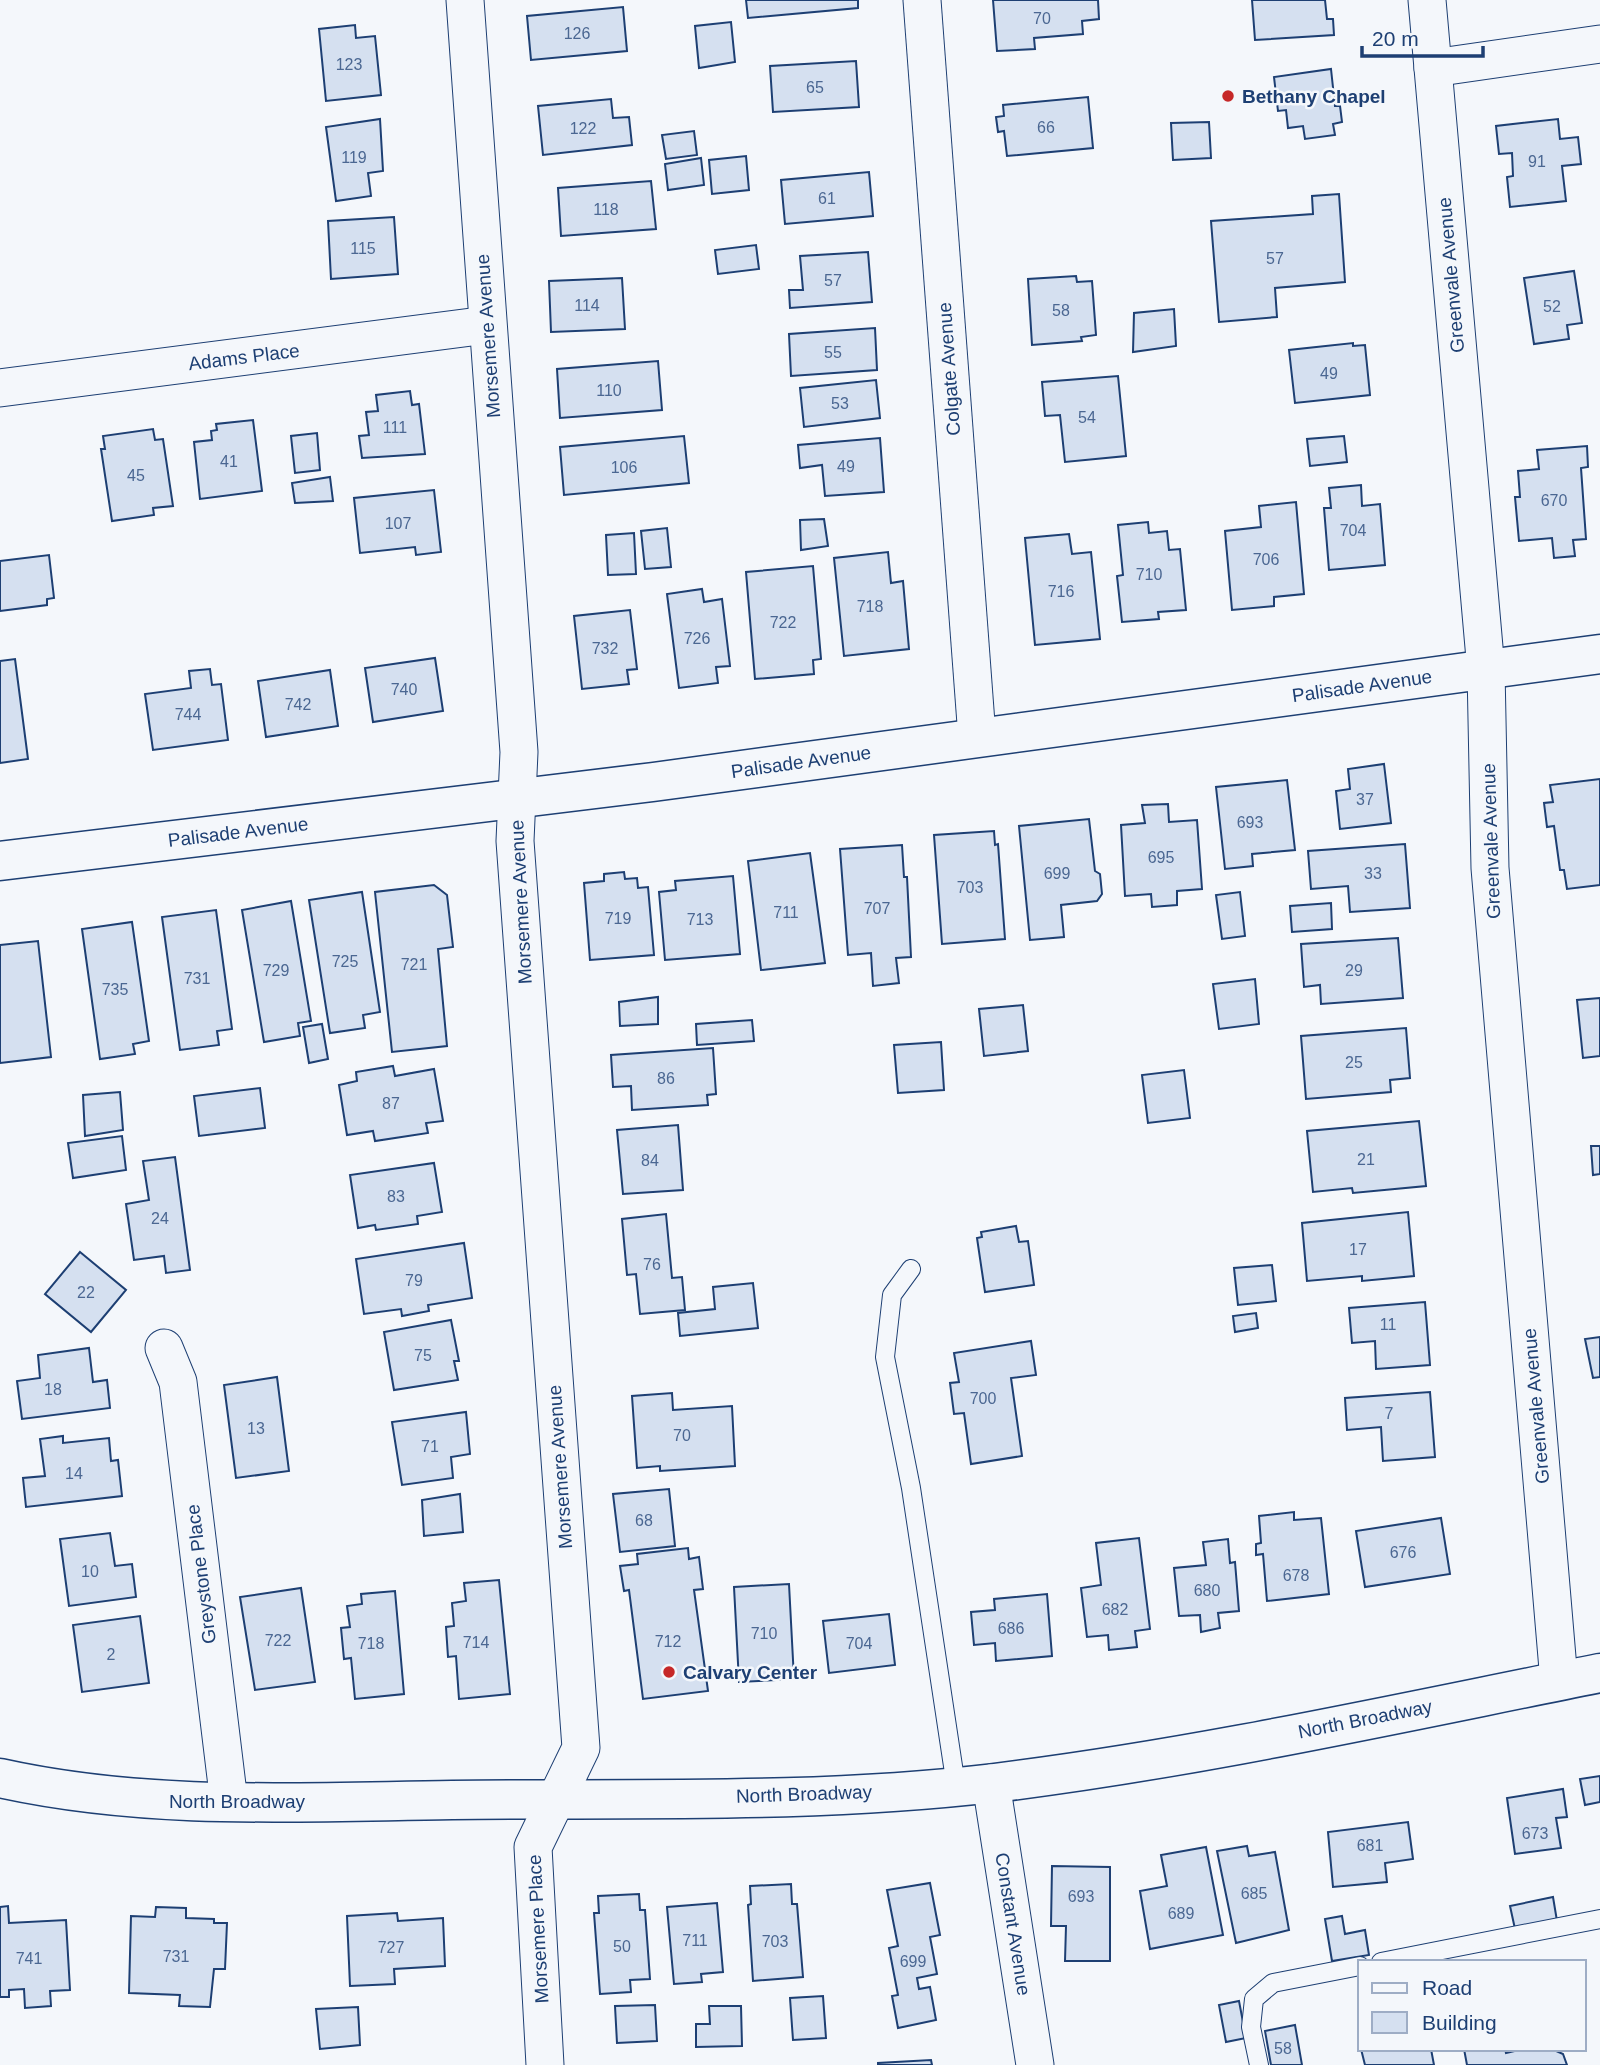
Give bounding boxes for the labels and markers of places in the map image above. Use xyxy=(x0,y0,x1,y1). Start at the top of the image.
place label: Bethany Chapel xyxy=(1242,86,1386,107)
marker: Bethany Chapel xyxy=(1220,88,1236,104)
place label: Calvary Center xyxy=(683,1662,818,1683)
marker: Calvary Center xyxy=(661,1664,677,1680)

